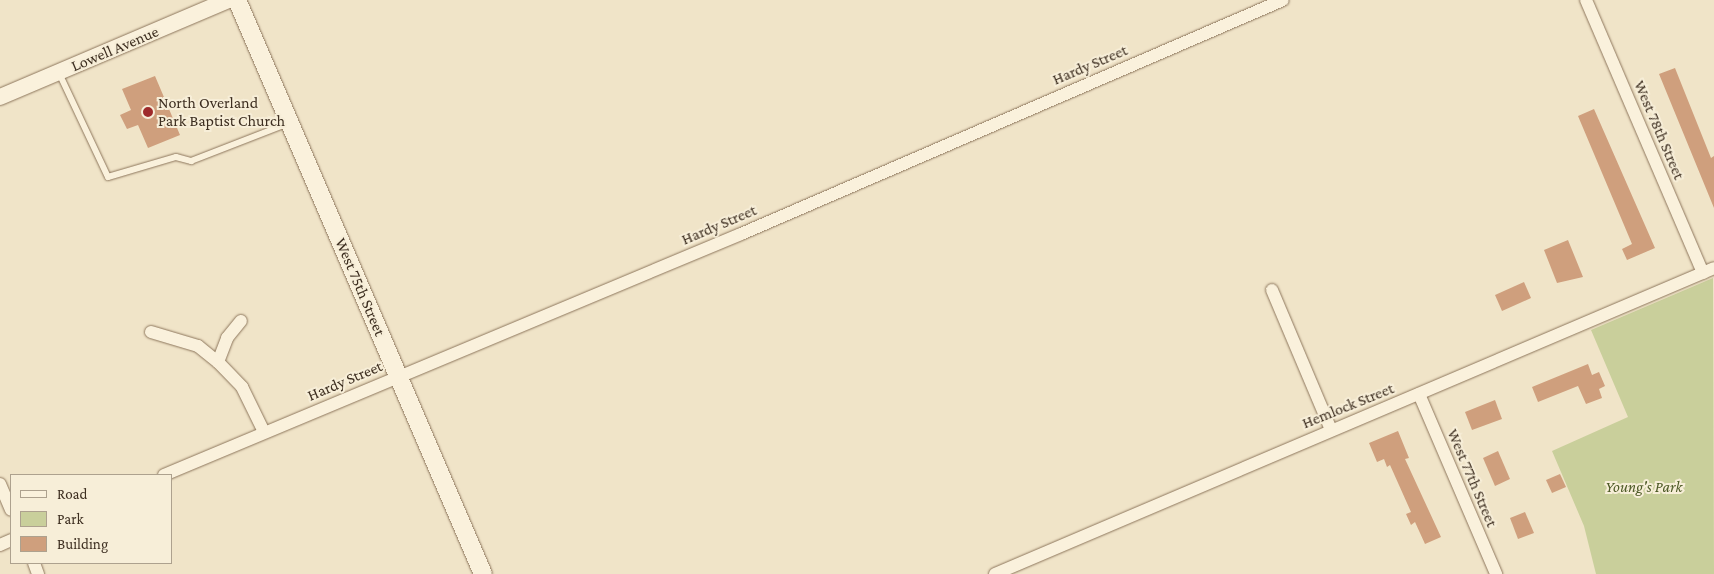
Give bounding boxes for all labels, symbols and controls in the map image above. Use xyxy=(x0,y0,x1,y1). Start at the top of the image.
street label: Lowell Avenue xyxy=(68,22,162,76)
street label: Hardy Street xyxy=(1050,41,1130,89)
street label: West 78th Street xyxy=(1629,78,1689,182)
place label: North Overland Park Baptist Church xyxy=(158,93,285,131)
marker: North Overland Park Baptist Church xyxy=(142,106,154,118)
street label: Hardy Street xyxy=(679,201,759,249)
street label: West 75th Street xyxy=(331,235,389,339)
street label: Hardy Street xyxy=(305,357,385,405)
street label: Hemlock Street xyxy=(1299,379,1397,433)
street label: West 77th Street xyxy=(1443,426,1501,530)
legend xyxy=(10,474,172,564)
park label: Young's Park xyxy=(1606,477,1682,497)
text: Road xyxy=(57,486,87,502)
text: Park xyxy=(57,511,84,527)
text: Building xyxy=(57,536,108,552)

